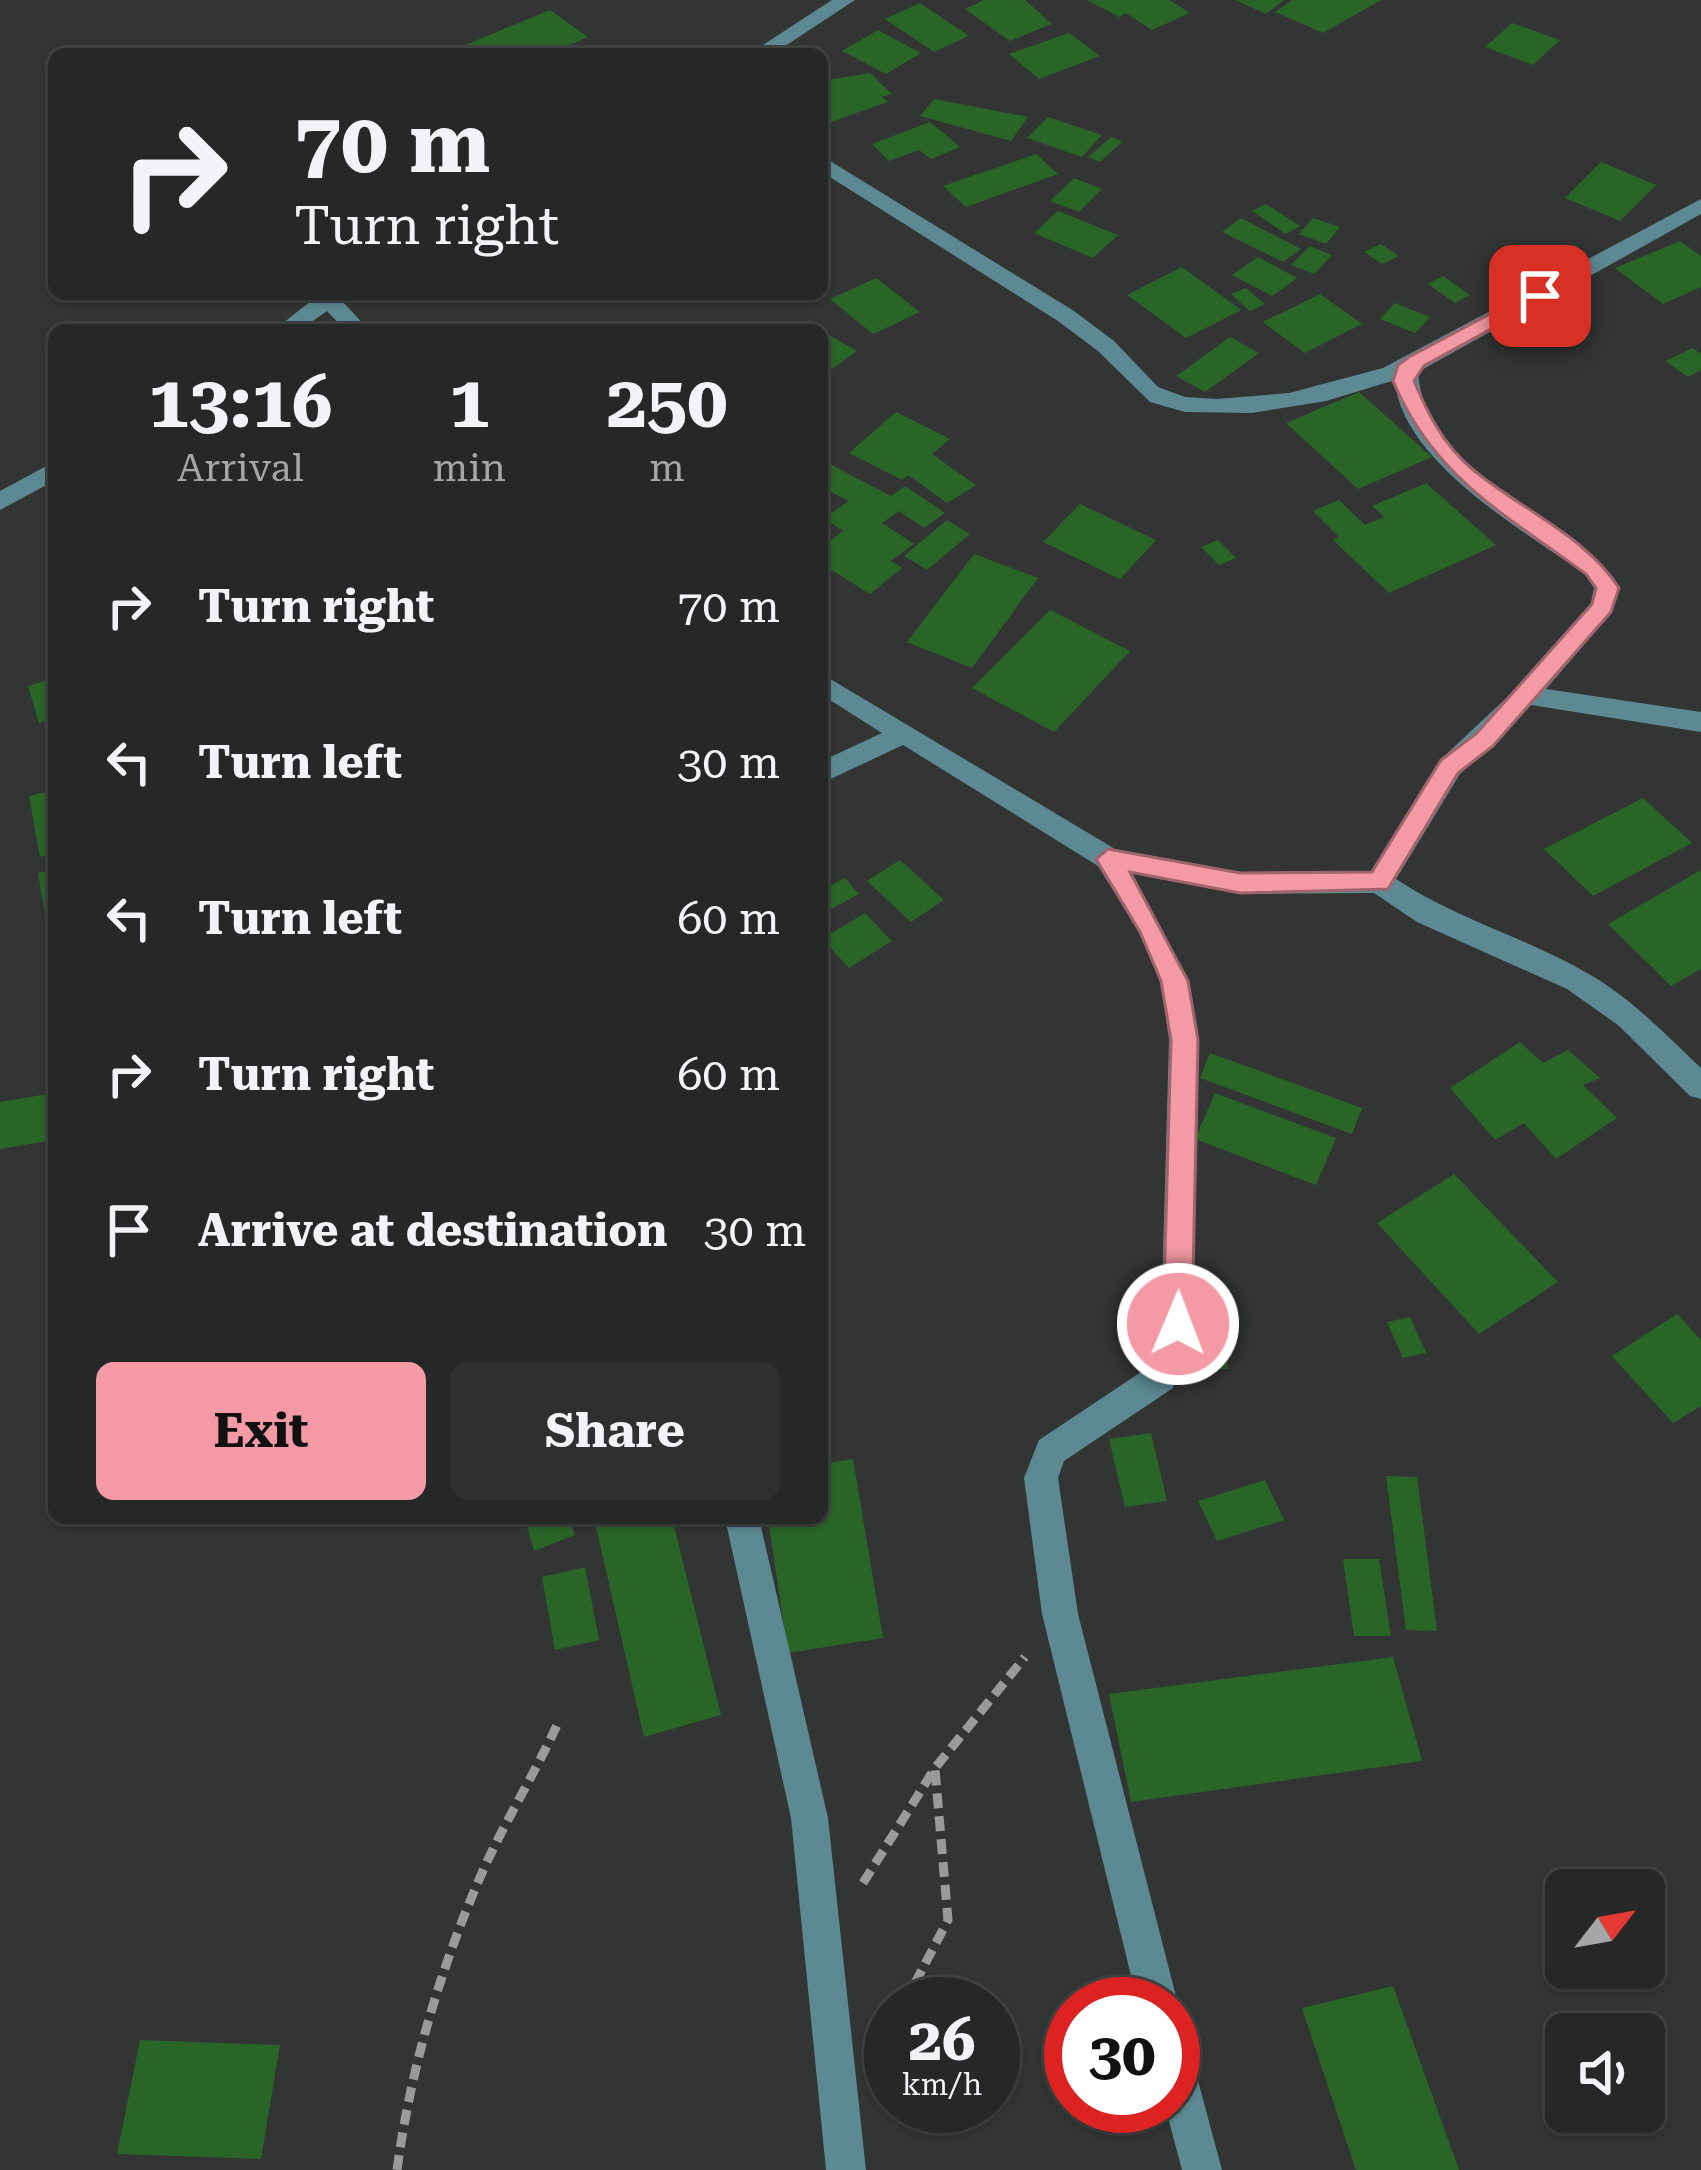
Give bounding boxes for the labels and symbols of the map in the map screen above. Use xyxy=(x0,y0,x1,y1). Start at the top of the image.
pin xyxy=(1489,245,1591,347)
position arrow xyxy=(1115,1261,1241,1387)
north arrow xyxy=(1545,1869,1665,1989)
speed limit sign: 30 xyxy=(1044,1977,1200,2133)

